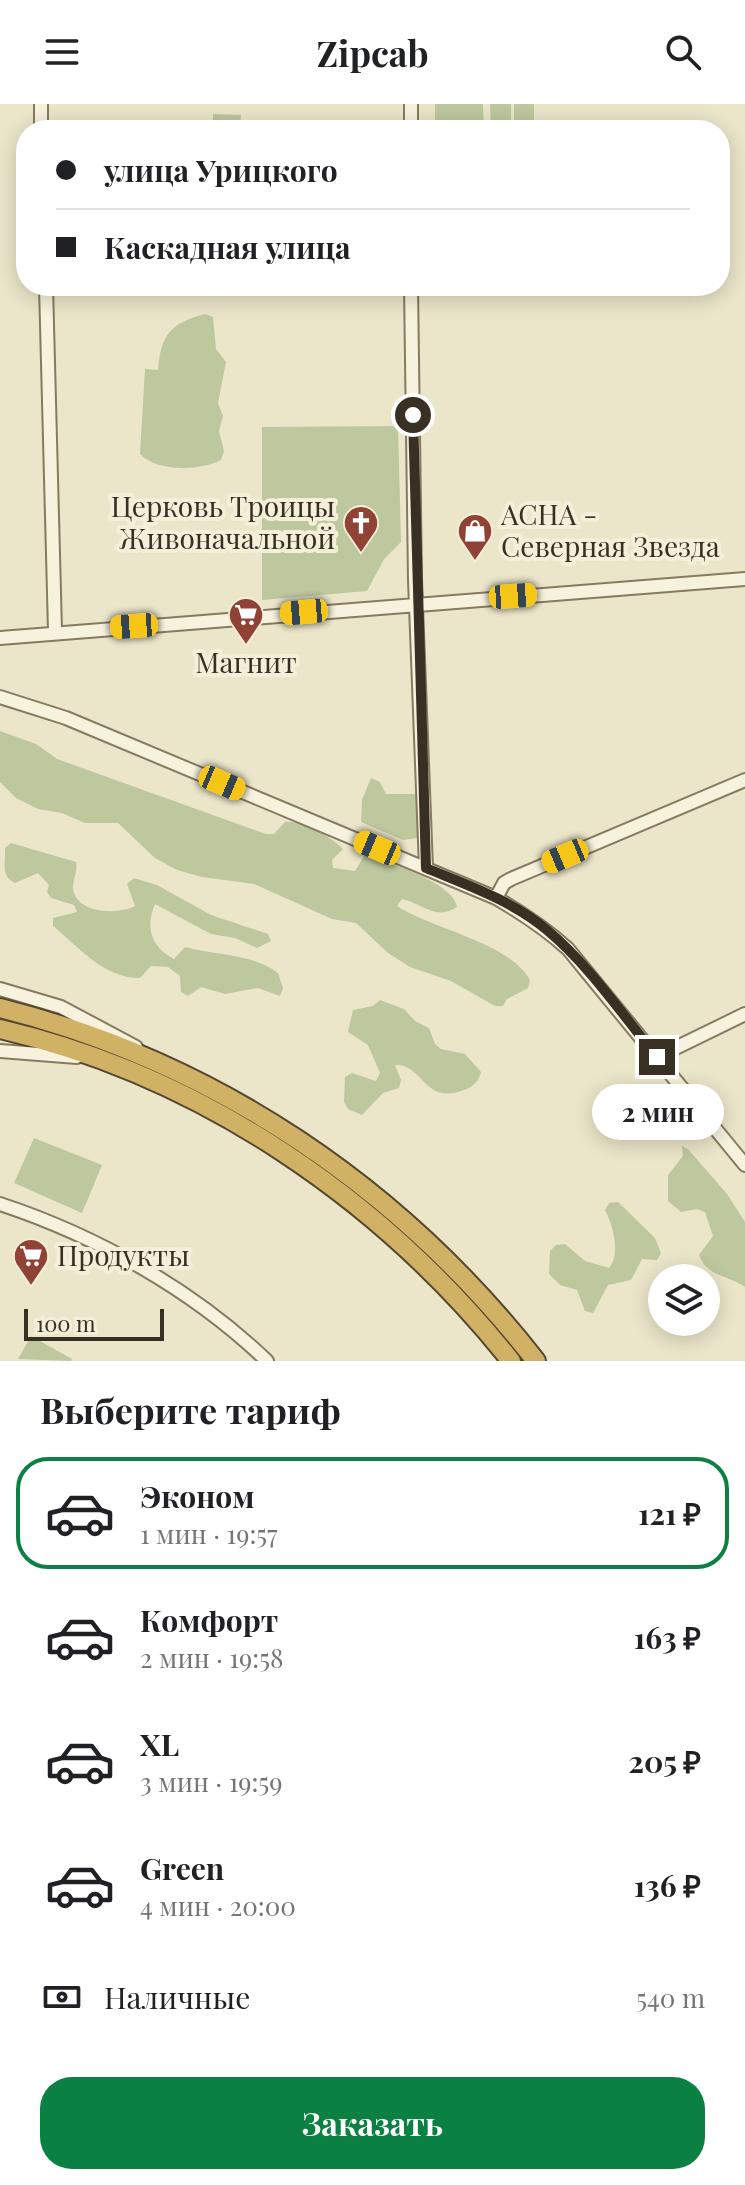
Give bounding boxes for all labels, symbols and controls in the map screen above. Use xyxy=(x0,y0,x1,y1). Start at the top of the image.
text: Zipcab xyxy=(316,28,429,76)
icon: menu xyxy=(40,30,84,74)
icon: search xyxy=(661,30,705,74)
text: улица Урицкого xyxy=(104,150,338,190)
text: Каскадная улица xyxy=(104,227,351,267)
route start xyxy=(395,397,431,433)
place label: Церковь Троицы Живоначальной xyxy=(111,487,335,556)
place label: АСНА - Северная Звезда xyxy=(500,495,720,564)
church icon: Церковь Троицы Живоначальной xyxy=(342,504,380,554)
shop icon: АСНА - Северная Звезда xyxy=(456,512,494,562)
car xyxy=(488,582,538,610)
supermarket icon: Магнит xyxy=(227,596,265,646)
car xyxy=(279,598,329,626)
car xyxy=(109,612,159,640)
place label: Магнит xyxy=(195,643,297,680)
car xyxy=(195,763,249,803)
car xyxy=(350,828,404,868)
car xyxy=(538,836,592,876)
route end xyxy=(639,1039,675,1075)
callout: 2 мин xyxy=(591,1085,723,1141)
text: 2 мин xyxy=(622,1094,694,1129)
place label: Продукты xyxy=(57,1236,189,1273)
supermarket icon: Продукты xyxy=(12,1237,50,1287)
map controls xyxy=(648,1264,720,1336)
button: layers xyxy=(648,1264,720,1336)
scale bar xyxy=(24,1305,164,1341)
text: 100 m xyxy=(36,1308,96,1338)
text: Выберите тариф xyxy=(40,1385,341,1433)
text: Эконом xyxy=(140,1476,255,1516)
icon: car xyxy=(44,1477,116,1549)
text: 121 ₽ xyxy=(638,1493,701,1533)
text: 1 мин · 19:57 xyxy=(140,1516,278,1551)
text: Комфорт xyxy=(140,1600,278,1640)
icon: car xyxy=(44,1601,116,1673)
text: 163 ₽ xyxy=(634,1617,701,1657)
text: 2 мин · 19:58 xyxy=(140,1640,283,1675)
text: XL xyxy=(140,1724,179,1764)
icon: car xyxy=(44,1725,116,1797)
text: 205 ₽ xyxy=(628,1741,701,1781)
text: 3 мин · 19:59 xyxy=(140,1764,282,1799)
text: Green xyxy=(140,1848,224,1888)
icon: car xyxy=(44,1849,116,1921)
text: 136 ₽ xyxy=(634,1865,701,1905)
text: 4 мин · 20:00 xyxy=(140,1888,296,1923)
icon: cash xyxy=(40,1975,84,2019)
text: Наличные xyxy=(104,1977,250,2017)
text: 540 m xyxy=(636,1980,705,2015)
button: Заказать xyxy=(40,2077,705,2169)

